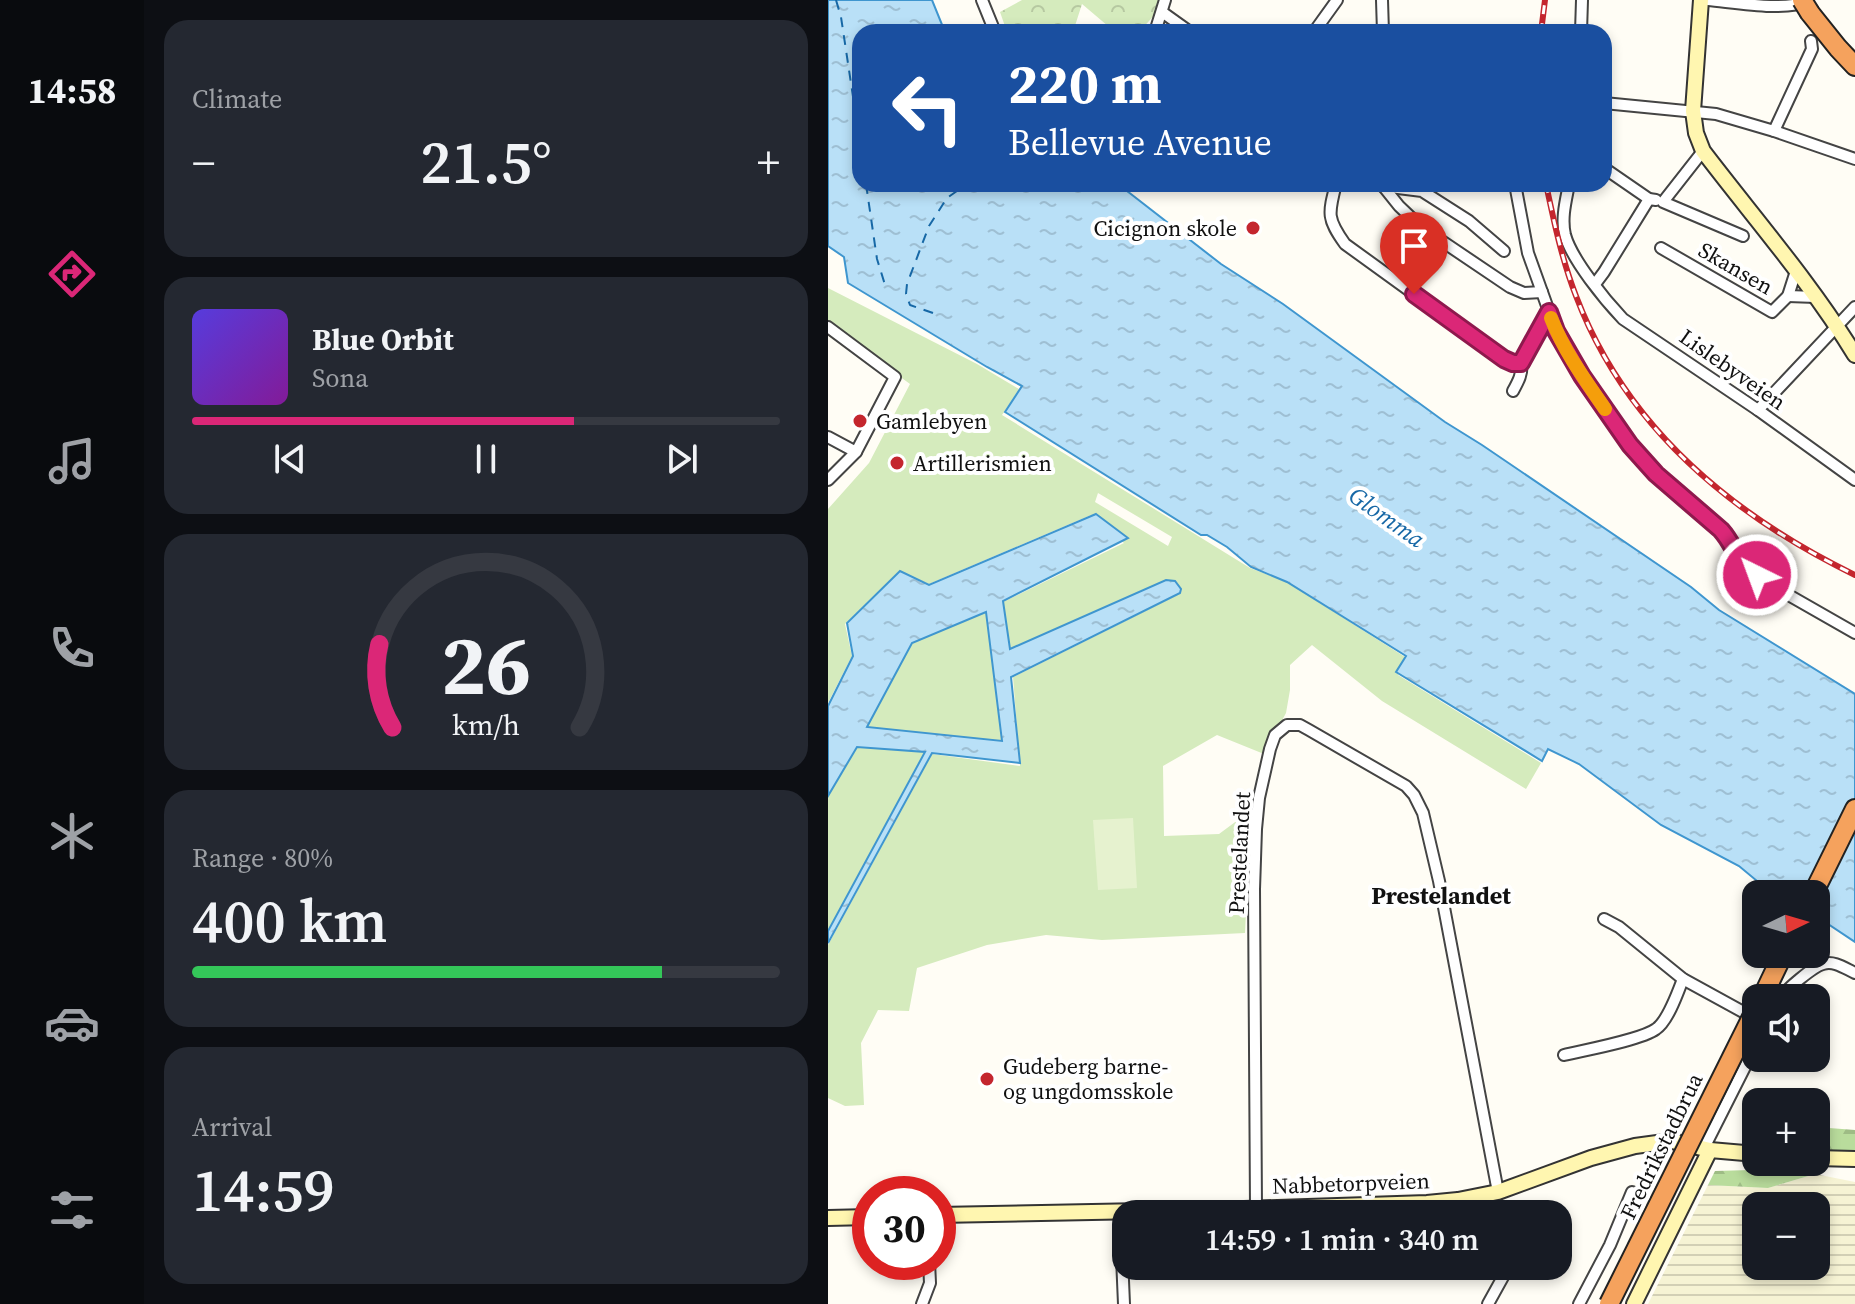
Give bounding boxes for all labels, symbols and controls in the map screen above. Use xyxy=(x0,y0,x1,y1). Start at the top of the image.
text: 220 m xyxy=(1008,45,1162,122)
icon: left xyxy=(876,56,980,160)
text: 14:58 xyxy=(28,66,116,115)
text: Climate xyxy=(192,81,282,117)
text: Bellevue Avenue xyxy=(1008,118,1272,167)
text: 21.5° xyxy=(420,121,552,203)
text: − xyxy=(192,132,215,193)
text: + xyxy=(757,132,780,193)
pin xyxy=(1380,212,1448,294)
place label: Cicignon skole xyxy=(1093,213,1237,243)
marker: Cicignon skole xyxy=(1244,219,1262,237)
icon: arrive xyxy=(1392,224,1436,268)
street label: Skansen xyxy=(1693,235,1779,301)
icon: directions xyxy=(44,246,100,302)
text: Blue Orbit xyxy=(312,319,454,360)
street label: Lislebyveien xyxy=(1674,321,1792,417)
text: Sona xyxy=(312,360,369,396)
place label: Gamlebyen xyxy=(876,406,987,436)
marker: Gamlebyen xyxy=(851,412,869,430)
icon: music xyxy=(44,433,100,489)
icon: previous xyxy=(268,437,312,481)
icon: pause xyxy=(464,437,508,481)
icon: next xyxy=(660,437,704,481)
place label: Artillerismien xyxy=(913,448,1052,478)
marker: Artillerismien xyxy=(888,454,906,472)
water label: Glomma xyxy=(1342,479,1432,555)
position arrow xyxy=(1715,533,1799,617)
text: 26 xyxy=(441,608,531,722)
icon: phone xyxy=(44,620,100,676)
text: km/h xyxy=(452,705,520,745)
street label: Prestelandet xyxy=(1221,790,1257,915)
icon: climate xyxy=(44,808,100,864)
text: Range · 80% xyxy=(192,840,333,876)
district label: Prestelandet xyxy=(1371,879,1511,912)
text: 400 km xyxy=(192,880,388,962)
north arrow xyxy=(1742,880,1830,968)
map controls xyxy=(1742,880,1830,1280)
button: sound xyxy=(1742,984,1830,1072)
icon: car xyxy=(44,995,100,1051)
place label: Gudeberg barne- og ungdomsskole xyxy=(1003,1051,1173,1106)
street label: Fredrikstadbrua xyxy=(1613,1067,1710,1224)
marker: Gudeberg barne- og ungdomsskole xyxy=(978,1070,996,1088)
button: + xyxy=(1742,1088,1830,1176)
text: Arrival xyxy=(192,1109,272,1145)
text: 14:59 xyxy=(192,1149,335,1231)
street label: Nabbetorpveien xyxy=(1272,1165,1430,1201)
speed limit sign: 30 xyxy=(852,1176,956,1280)
icon: filters xyxy=(44,1182,100,1238)
button: − xyxy=(1742,1192,1830,1280)
text: 14:59 · 1 min · 340 m xyxy=(1205,1219,1479,1260)

